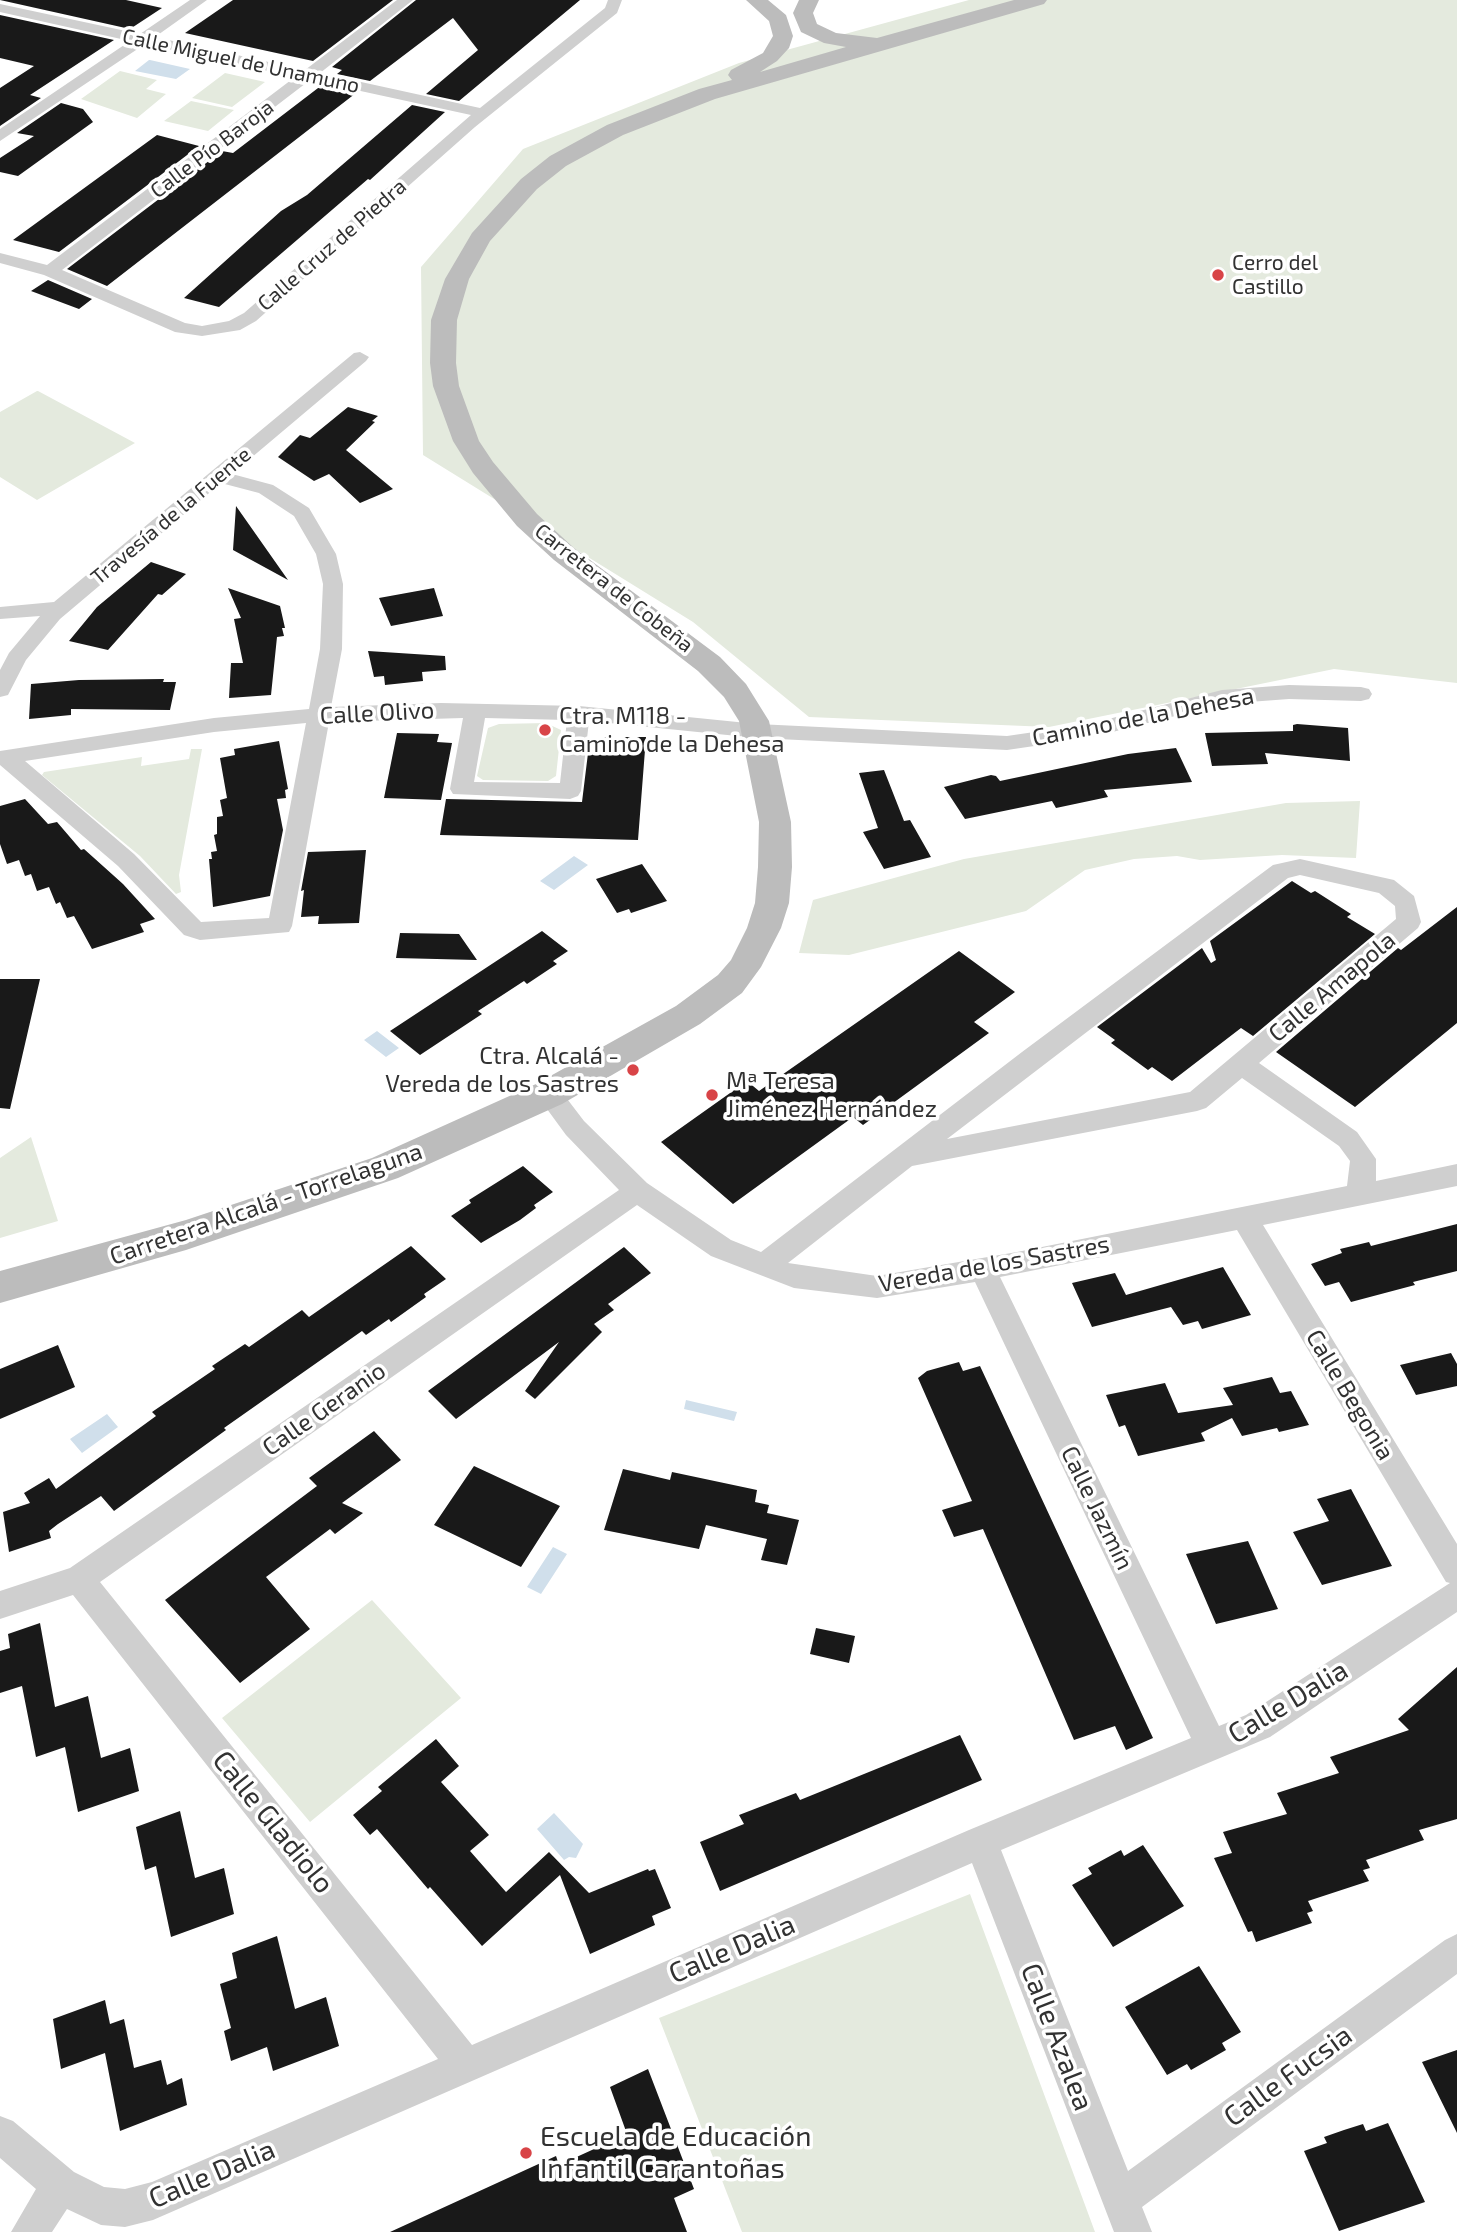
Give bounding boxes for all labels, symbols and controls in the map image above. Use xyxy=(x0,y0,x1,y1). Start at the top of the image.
street label: Calle Miguel de Unamuno xyxy=(120,24,362,98)
street label: Calle Pío Baroja xyxy=(145,95,279,203)
street label: Calle Cruz de Piedra xyxy=(253,174,411,316)
place label: Cerro del Castillo xyxy=(1232,250,1318,300)
marker: Cerro del Castillo xyxy=(1210,267,1226,283)
street label: Travesía de la Fuente xyxy=(86,442,256,590)
street label: Carretera de Cobeña xyxy=(530,518,698,658)
street label: Camino de la Dehesa xyxy=(1030,681,1256,753)
street label: Calle Olivo xyxy=(319,696,435,730)
place label: Ctra. M118 - Camino de la Dehesa xyxy=(559,702,784,758)
marker: Ctra. M118 - Camino de la Dehesa xyxy=(537,722,553,738)
street label: Calle Amapola xyxy=(1263,926,1401,1048)
place label: Ctra. Alcalá - Vereda de los Sastres xyxy=(385,1042,619,1098)
marker: Ctra. Alcalá - Vereda de los Sastres xyxy=(625,1062,641,1078)
place label: Mª Teresa Jiménez Hernández xyxy=(726,1067,937,1123)
marker: Mª Teresa Jiménez Hernández xyxy=(704,1087,720,1103)
street label: Carretera Alcalá - Torrelaguna xyxy=(106,1137,426,1271)
street label: Vereda de los Sastres xyxy=(876,1230,1112,1298)
street label: Calle Begonia xyxy=(1300,1325,1400,1465)
street label: Calle Geranio xyxy=(257,1356,391,1462)
street label: Calle Jazmín xyxy=(1055,1442,1139,1574)
street label: Calle Dalia xyxy=(1222,1653,1354,1751)
street label: Calle Gladiolo xyxy=(205,1744,341,1900)
street label: Calle Dalia xyxy=(664,1907,800,1991)
street label: Calle Azalea xyxy=(1014,1959,1100,2115)
street label: Calle Fucsia xyxy=(1217,2018,1359,2134)
place label: Escuela de Educación Infantil Carantoñas xyxy=(540,2120,811,2186)
street label: Calle Dalia xyxy=(144,2132,280,2216)
marker: Escuela de Educación Infantil Carantoñas xyxy=(518,2145,534,2161)

